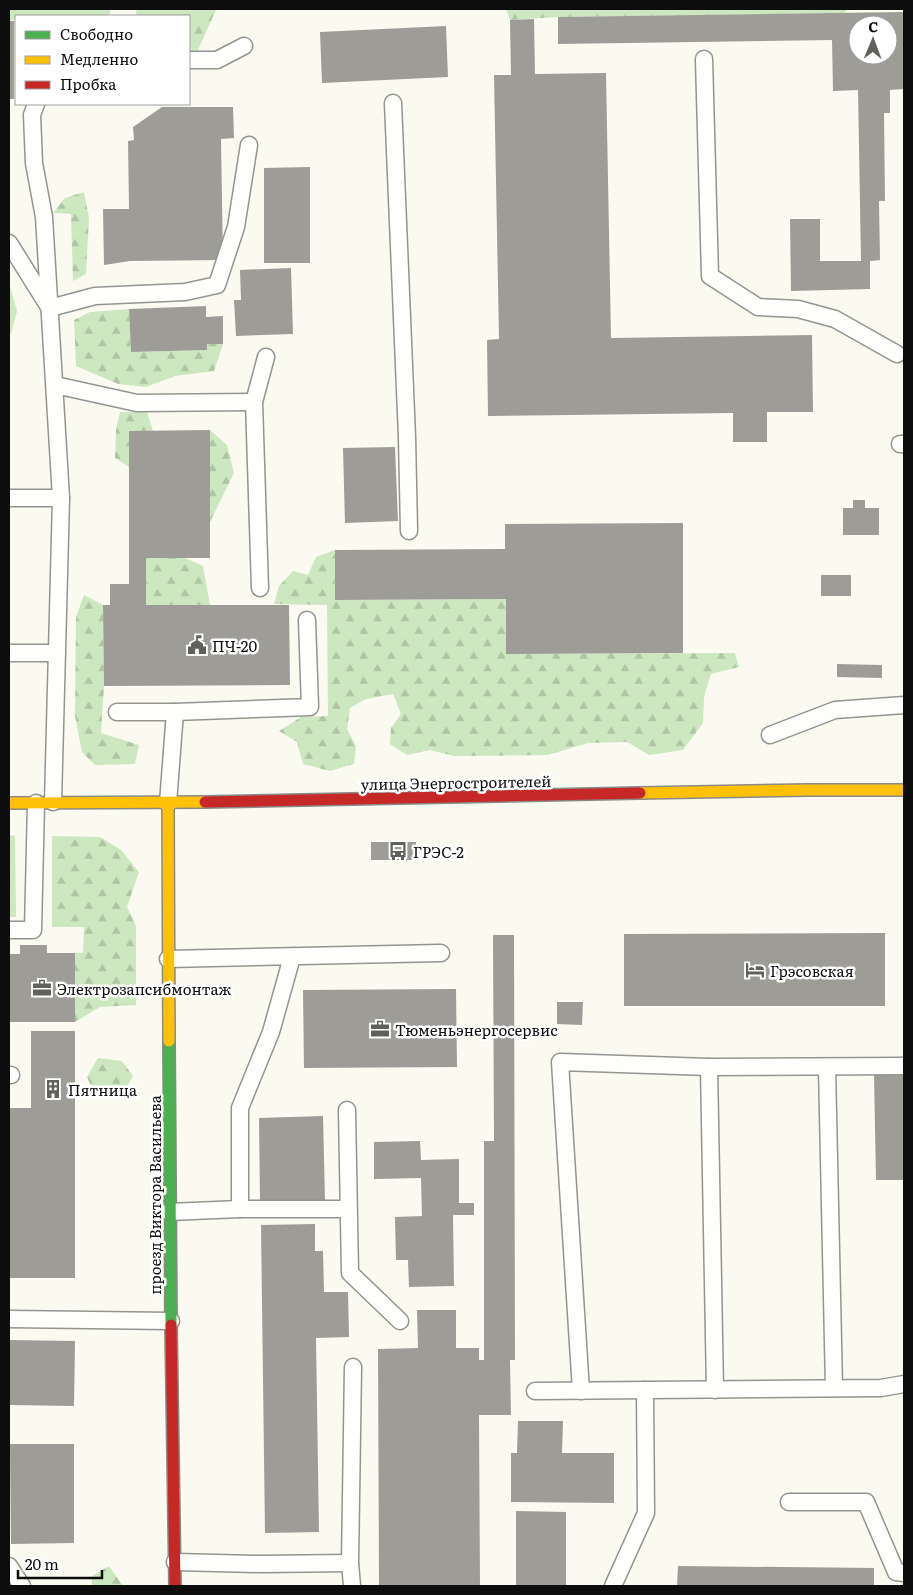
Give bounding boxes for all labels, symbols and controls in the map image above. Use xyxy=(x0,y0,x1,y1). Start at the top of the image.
legend xyxy=(15,15,190,105)
north arrow xyxy=(848,15,898,65)
text: С xyxy=(868,16,878,36)
text: Свободно xyxy=(60,22,133,45)
text: Медленно xyxy=(60,47,138,70)
text: Пробка xyxy=(60,72,117,95)
public building icon: ПЧ-20 xyxy=(186,634,208,656)
place label: ПЧ-20 xyxy=(212,634,257,657)
street label: улица Энергостроителей xyxy=(361,769,551,795)
bus stop icon: ГРЭС-2 xyxy=(387,840,409,862)
place label: ГРЭС-2 xyxy=(413,840,464,863)
hotel icon: Грэсовская xyxy=(744,959,766,981)
place label: Грэсовская xyxy=(770,959,854,982)
office icon: Электрозапсибмонтаж xyxy=(31,977,53,999)
place label: Электрозапсибмонтаж xyxy=(57,977,232,1000)
office icon: Тюменьэнергосервис xyxy=(369,1018,391,1040)
place label: Тюменьэнергосервис xyxy=(395,1018,558,1041)
building icon: Пятница xyxy=(42,1078,64,1100)
place label: Пятница xyxy=(68,1078,138,1101)
street label: проезд Виктора Васильева xyxy=(143,1094,166,1295)
scale bar xyxy=(18,1548,101,1580)
text: 20 m xyxy=(25,1552,59,1575)

